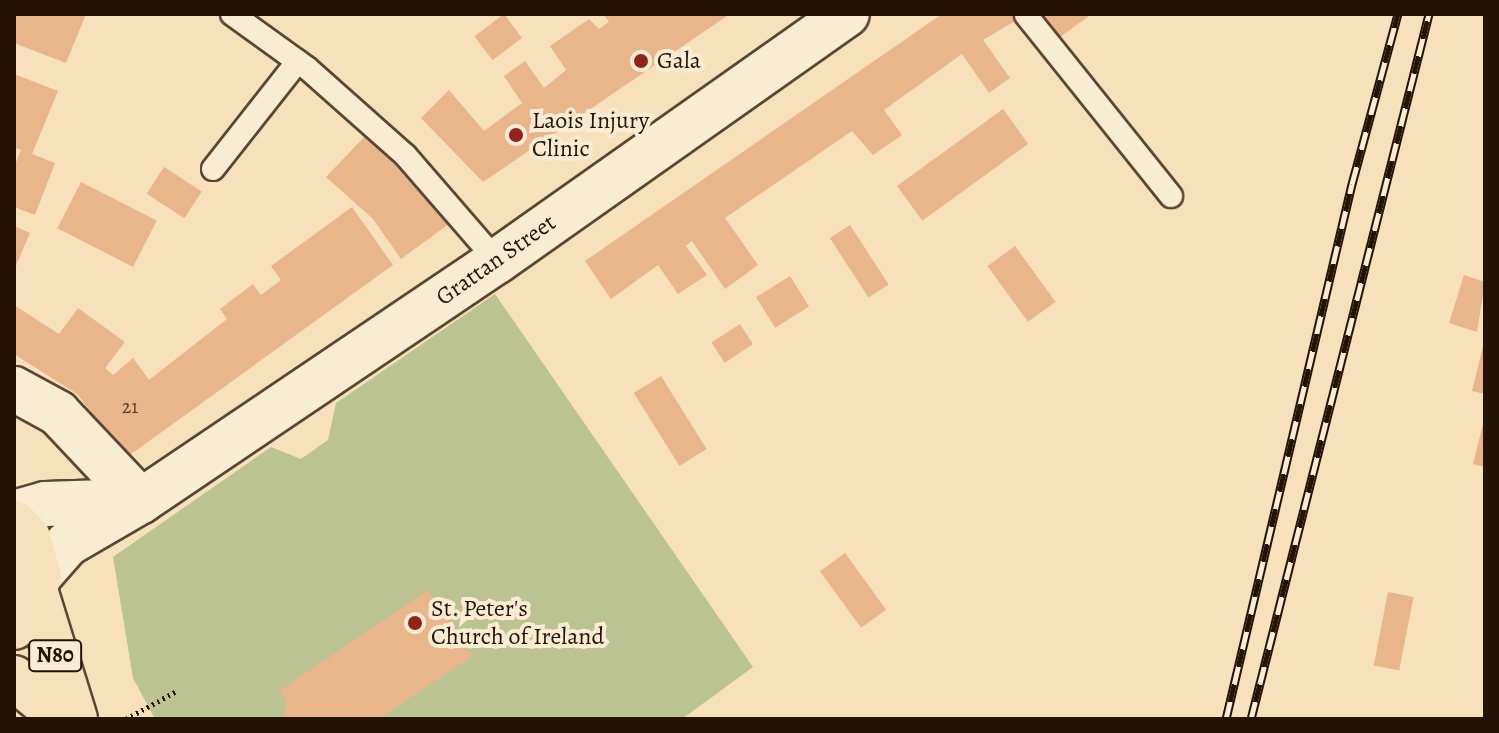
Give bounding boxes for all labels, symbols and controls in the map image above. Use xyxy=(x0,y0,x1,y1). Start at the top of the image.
place label: Gala xyxy=(657,47,701,75)
marker: Gala xyxy=(632,52,650,70)
place label: Laois Injury Clinic xyxy=(532,107,649,163)
marker: Laois Injury Clinic xyxy=(507,126,525,144)
street label: Grattan Street xyxy=(431,208,561,312)
house number: 21 xyxy=(122,394,138,418)
place label: St. Peter's Church of Ireland xyxy=(431,595,604,651)
marker: St. Peter's Church of Ireland xyxy=(406,614,424,632)
road number: N80 xyxy=(27,638,83,674)

